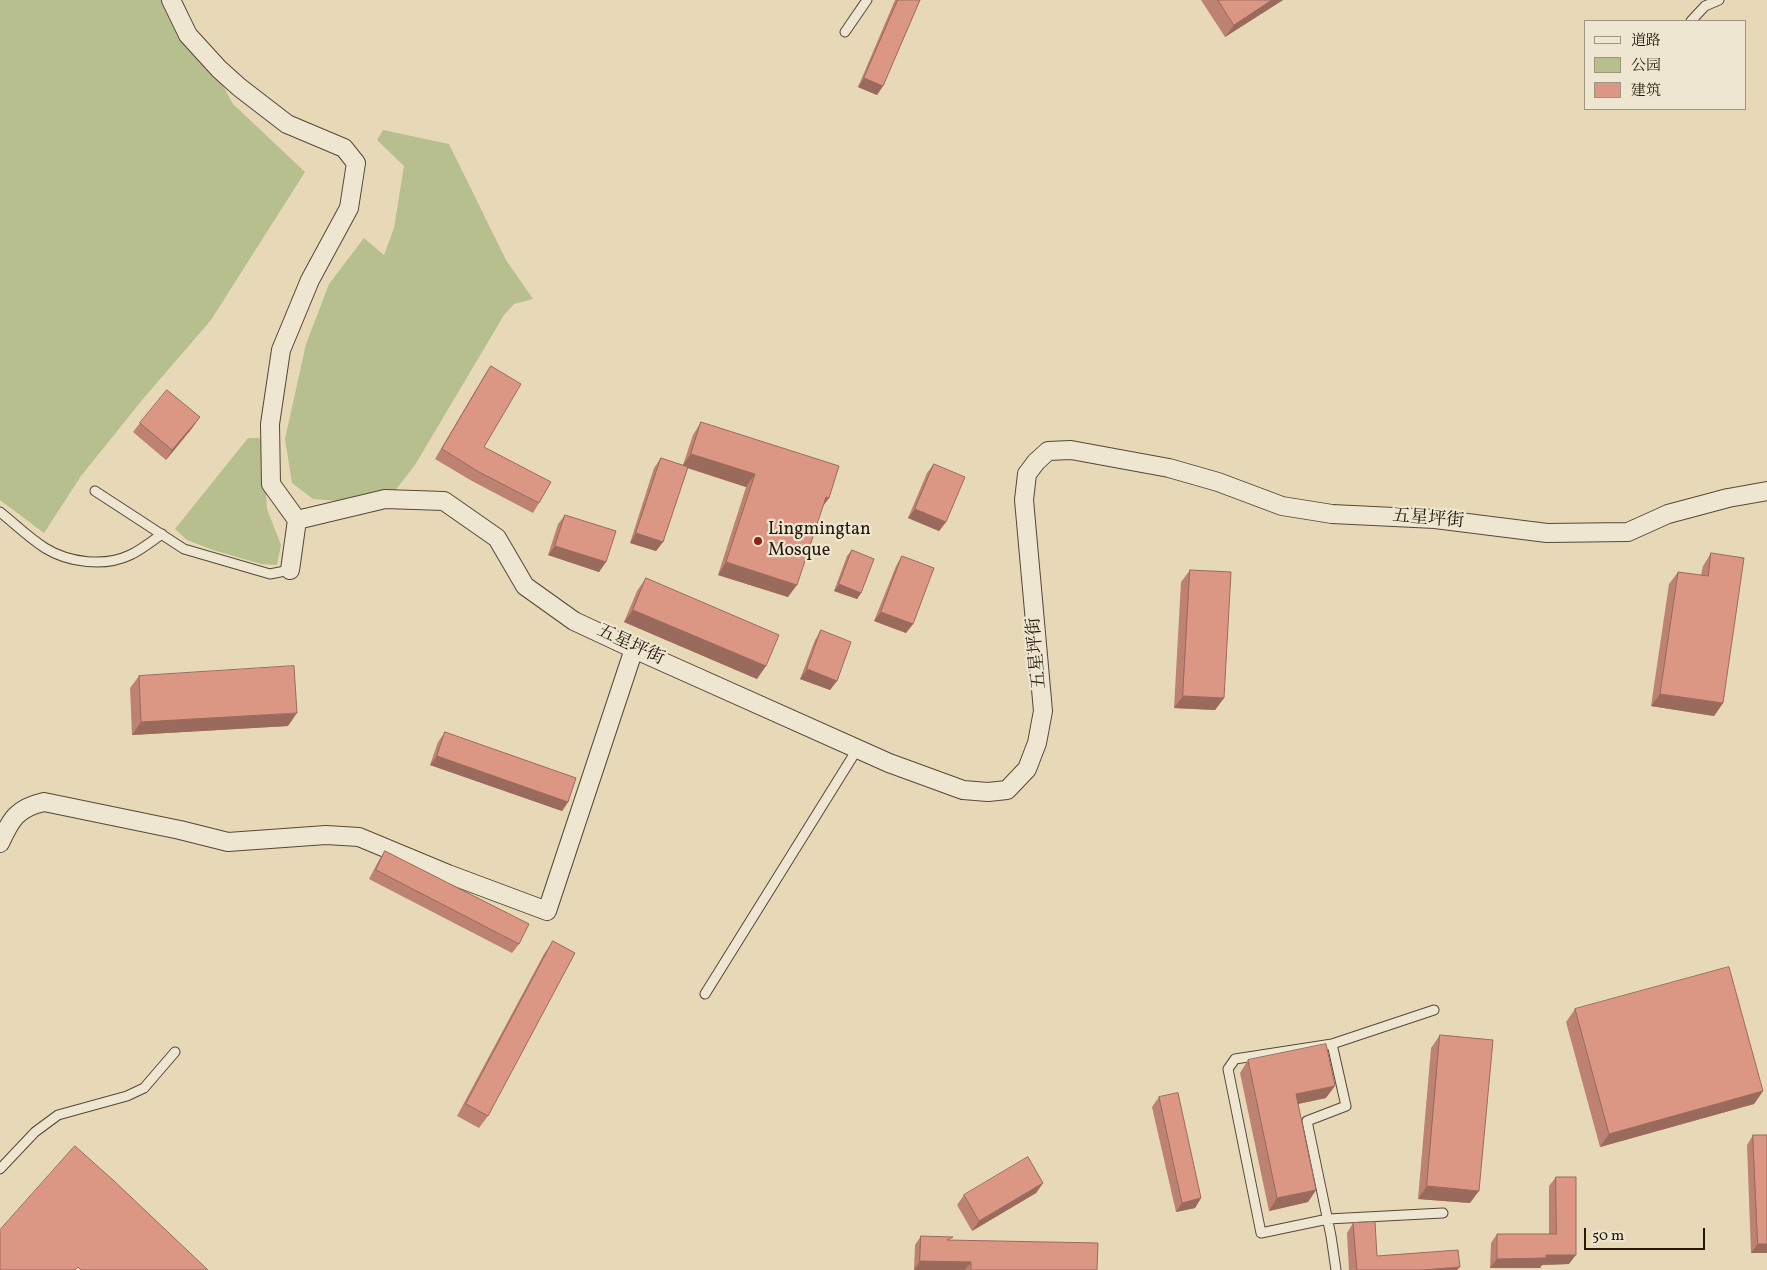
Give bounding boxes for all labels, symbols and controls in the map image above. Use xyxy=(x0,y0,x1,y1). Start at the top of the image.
legend xyxy=(1584,20,1747,110)
text: 道路 xyxy=(1631,31,1661,52)
text: 公园 xyxy=(1631,56,1661,77)
text: 建筑 xyxy=(1631,81,1661,102)
street label: 五星坪街 xyxy=(1391,506,1465,534)
place label: Lingmingtan Mosque xyxy=(768,520,871,562)
marker: Lingmingtan Mosque xyxy=(752,535,764,547)
street label: 五星坪街 xyxy=(1024,616,1052,690)
street label: 五星坪街 xyxy=(593,621,667,671)
scale bar xyxy=(1587,1218,1708,1250)
text: 50 m xyxy=(1592,1226,1624,1247)

